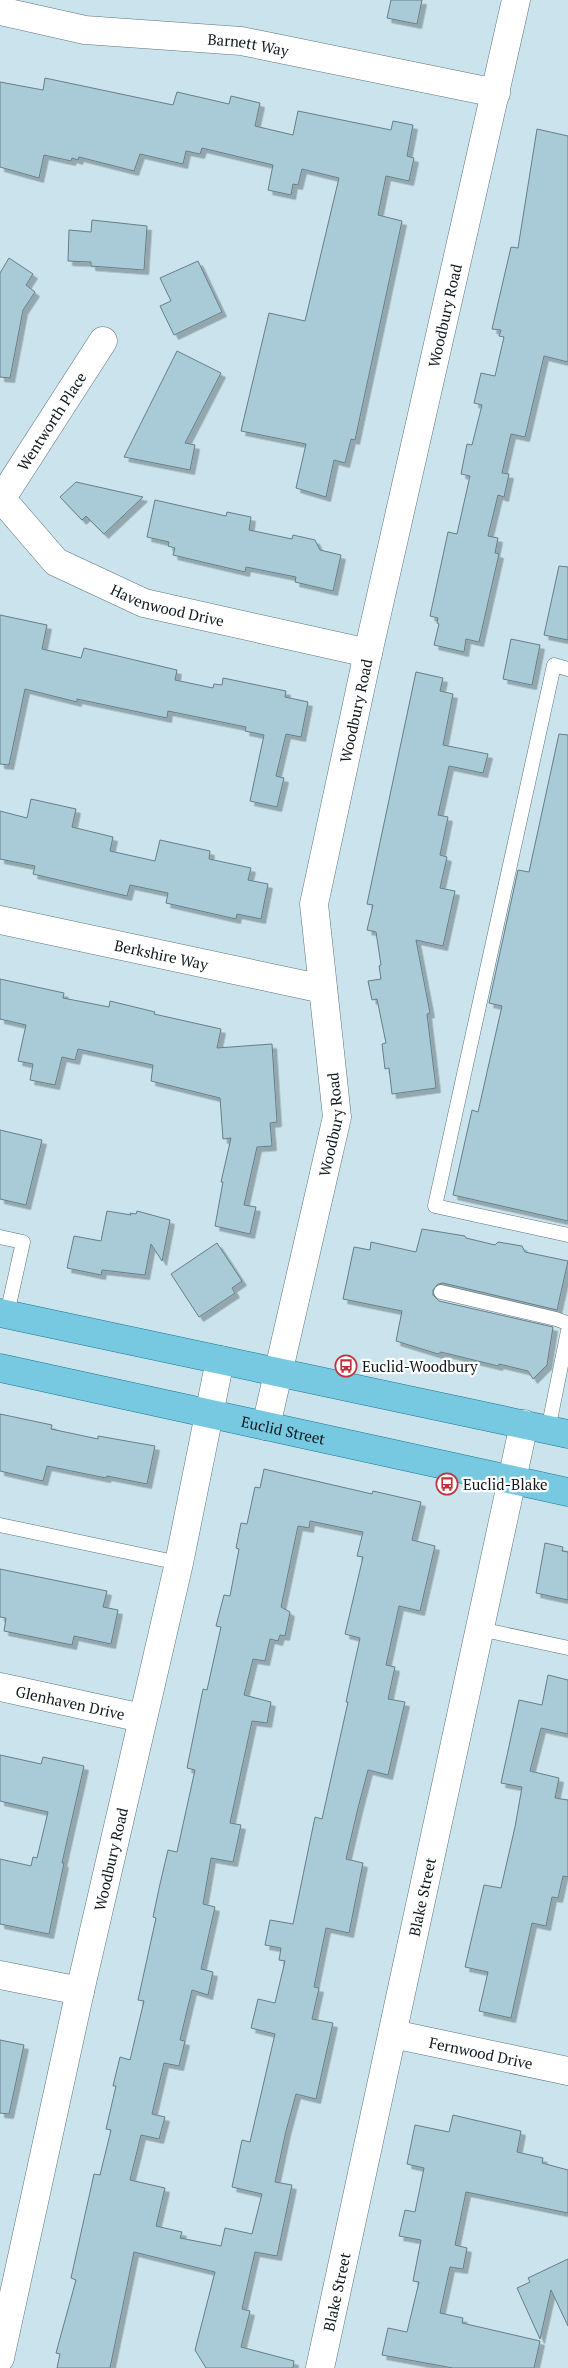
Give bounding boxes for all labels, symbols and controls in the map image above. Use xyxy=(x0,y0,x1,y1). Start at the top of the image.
street label: Barnett Way xyxy=(207,29,291,61)
street label: Woodbury Road xyxy=(423,262,466,369)
street label: Wentworth Place xyxy=(12,368,90,474)
street label: Havenwood Drive xyxy=(108,579,226,631)
street label: Woodbury Road xyxy=(335,657,376,764)
street label: Berkshire Way xyxy=(113,935,210,974)
street label: Woodbury Road xyxy=(314,1071,347,1179)
bus stop icon: Euclid-Woodbury xyxy=(334,1354,358,1378)
place label: Euclid-Woodbury xyxy=(362,1356,478,1376)
street label: Euclid Street xyxy=(239,1411,328,1449)
bus stop icon: Euclid-Blake xyxy=(435,1472,459,1496)
place label: Euclid-Blake xyxy=(463,1474,547,1494)
street label: Glenhaven Drive xyxy=(14,1681,127,1724)
street label: Woodbury Road xyxy=(89,1805,132,1913)
street label: Blake Street xyxy=(404,1855,440,1938)
street label: Fernwood Drive xyxy=(427,2032,535,2073)
street label: Blake Street xyxy=(318,2250,355,2333)

